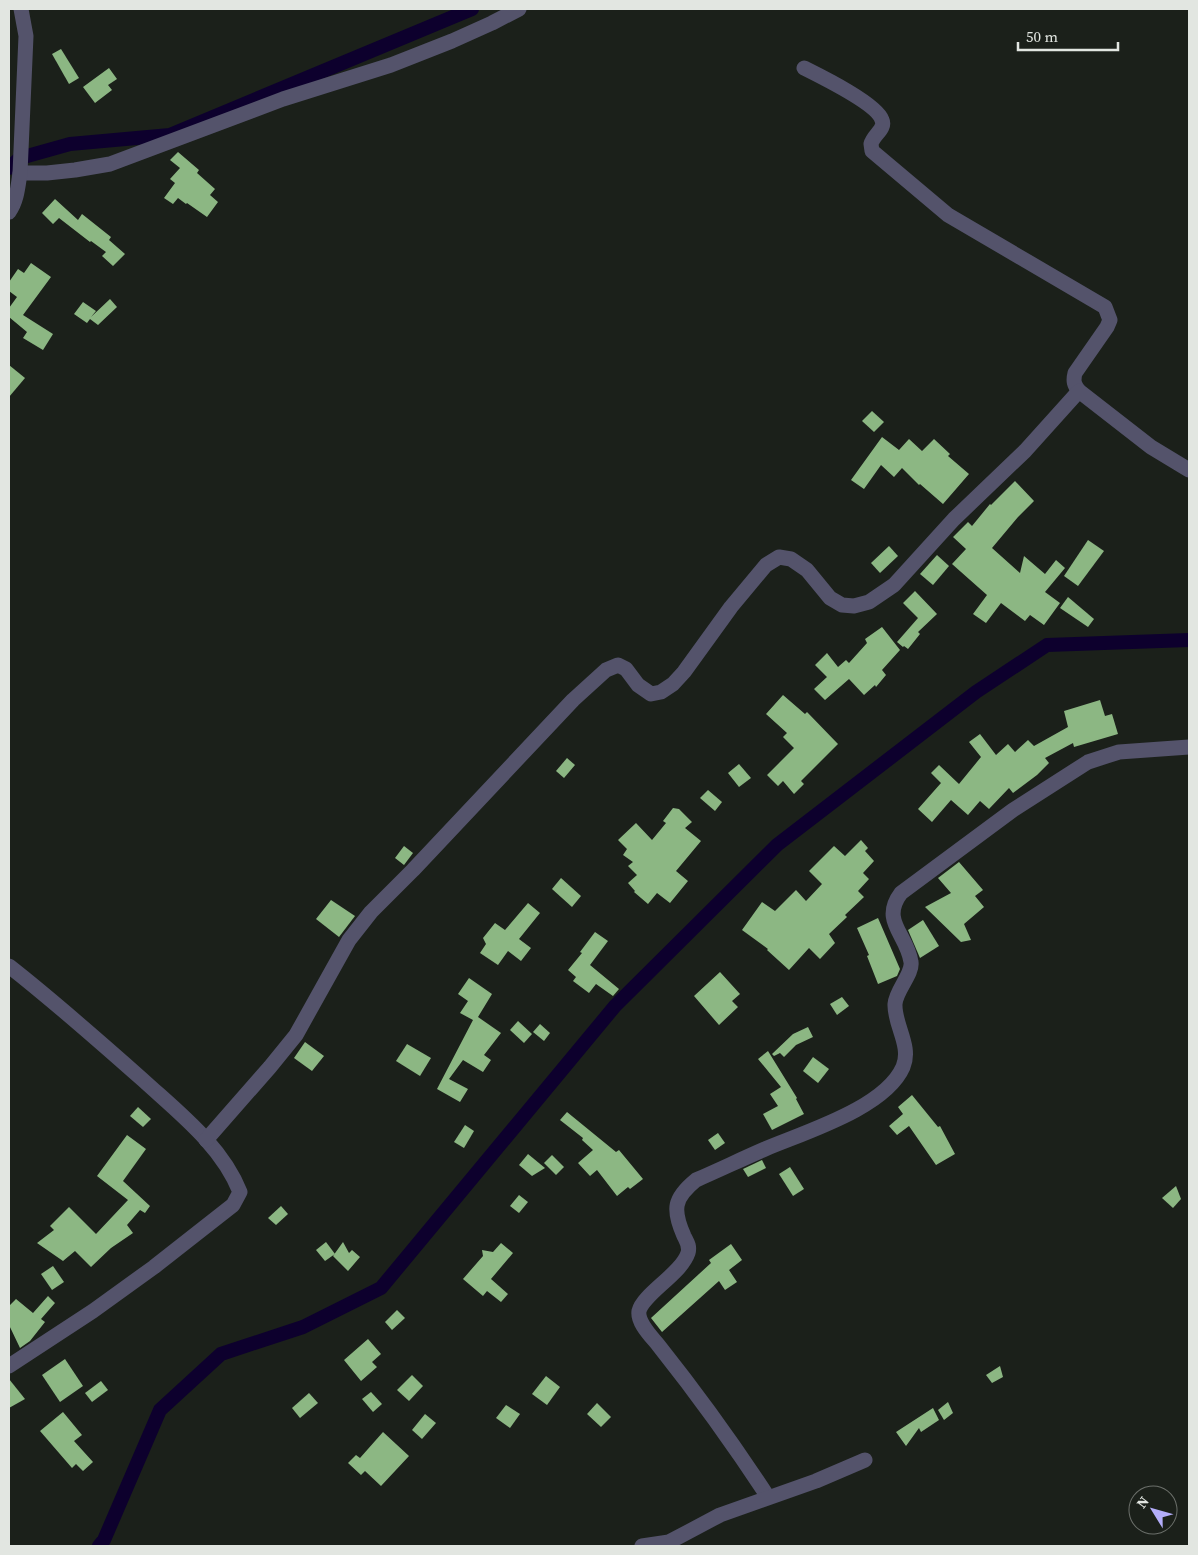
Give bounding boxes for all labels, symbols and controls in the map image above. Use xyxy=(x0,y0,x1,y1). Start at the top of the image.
scale bar xyxy=(1018,20,1118,52)
text: 50 m xyxy=(1026,26,1058,47)
north arrow xyxy=(1128,1485,1178,1535)
text: N xyxy=(1132,1492,1154,1512)

